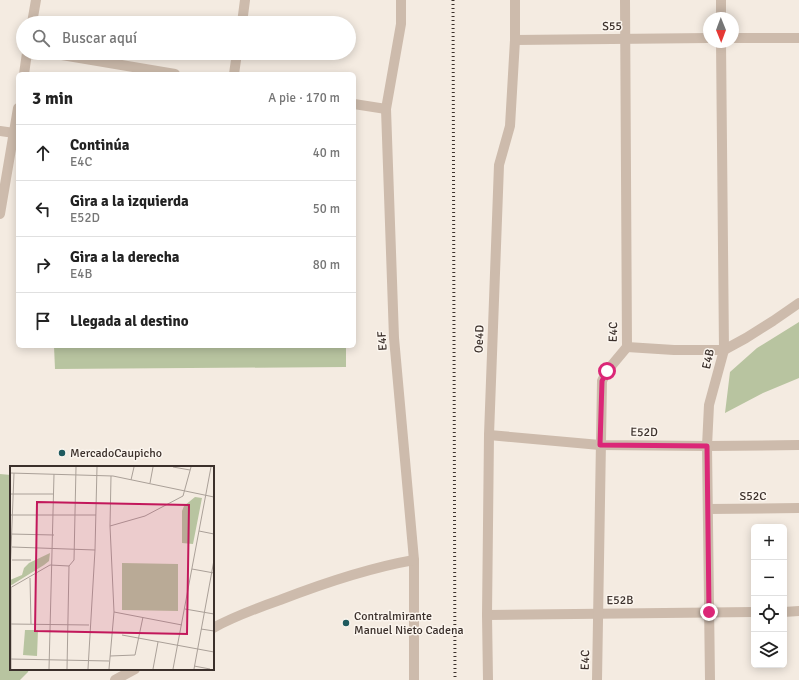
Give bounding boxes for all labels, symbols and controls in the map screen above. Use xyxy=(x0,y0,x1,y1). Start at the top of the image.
north arrow xyxy=(703,12,739,48)
search box xyxy=(16,16,356,60)
street label: S55 xyxy=(602,19,622,34)
icon: search xyxy=(30,27,52,49)
text: Buscar aquí xyxy=(62,29,137,47)
text: 3 min xyxy=(32,88,73,109)
text: A pie · 170 m xyxy=(268,90,340,106)
text: Continúa xyxy=(70,136,129,154)
icon: ahead xyxy=(32,142,54,164)
text: 40 m xyxy=(313,145,340,161)
text: E4C xyxy=(70,154,92,170)
text: Gira a la izquierda xyxy=(70,192,189,210)
icon: left xyxy=(32,198,54,220)
text: 50 m xyxy=(313,201,340,217)
text: E52D xyxy=(70,210,100,226)
text: Gira a la derecha xyxy=(70,248,180,266)
icon: right xyxy=(32,254,54,276)
text: 80 m xyxy=(313,257,340,273)
text: E4B xyxy=(70,266,92,282)
icon: arrive xyxy=(32,310,54,332)
text: Llegada al destino xyxy=(70,312,189,330)
street label: E4C xyxy=(606,322,621,342)
street label: Oe4D xyxy=(472,324,487,353)
street label: E4F xyxy=(374,331,391,351)
street label: E4B xyxy=(699,347,718,371)
route start xyxy=(598,362,616,380)
street label: E52D xyxy=(630,425,658,440)
place label: MercadoCaupicho xyxy=(70,446,162,461)
marker: MercadoCaupicho xyxy=(57,448,67,458)
inset map xyxy=(10,466,214,670)
street label: S52C xyxy=(740,489,766,504)
map controls xyxy=(751,524,787,668)
button: + xyxy=(751,524,787,560)
button: − xyxy=(751,560,787,596)
street label: E52B xyxy=(606,593,634,608)
button: locate xyxy=(751,596,787,632)
route end xyxy=(700,603,718,621)
place label: Contralmirante Manuel Nieto Cadena xyxy=(354,609,464,638)
marker: Contralmirante Manuel Nieto Cadena xyxy=(341,618,351,628)
button: layers xyxy=(751,632,787,668)
street label: E4C xyxy=(578,650,593,670)

